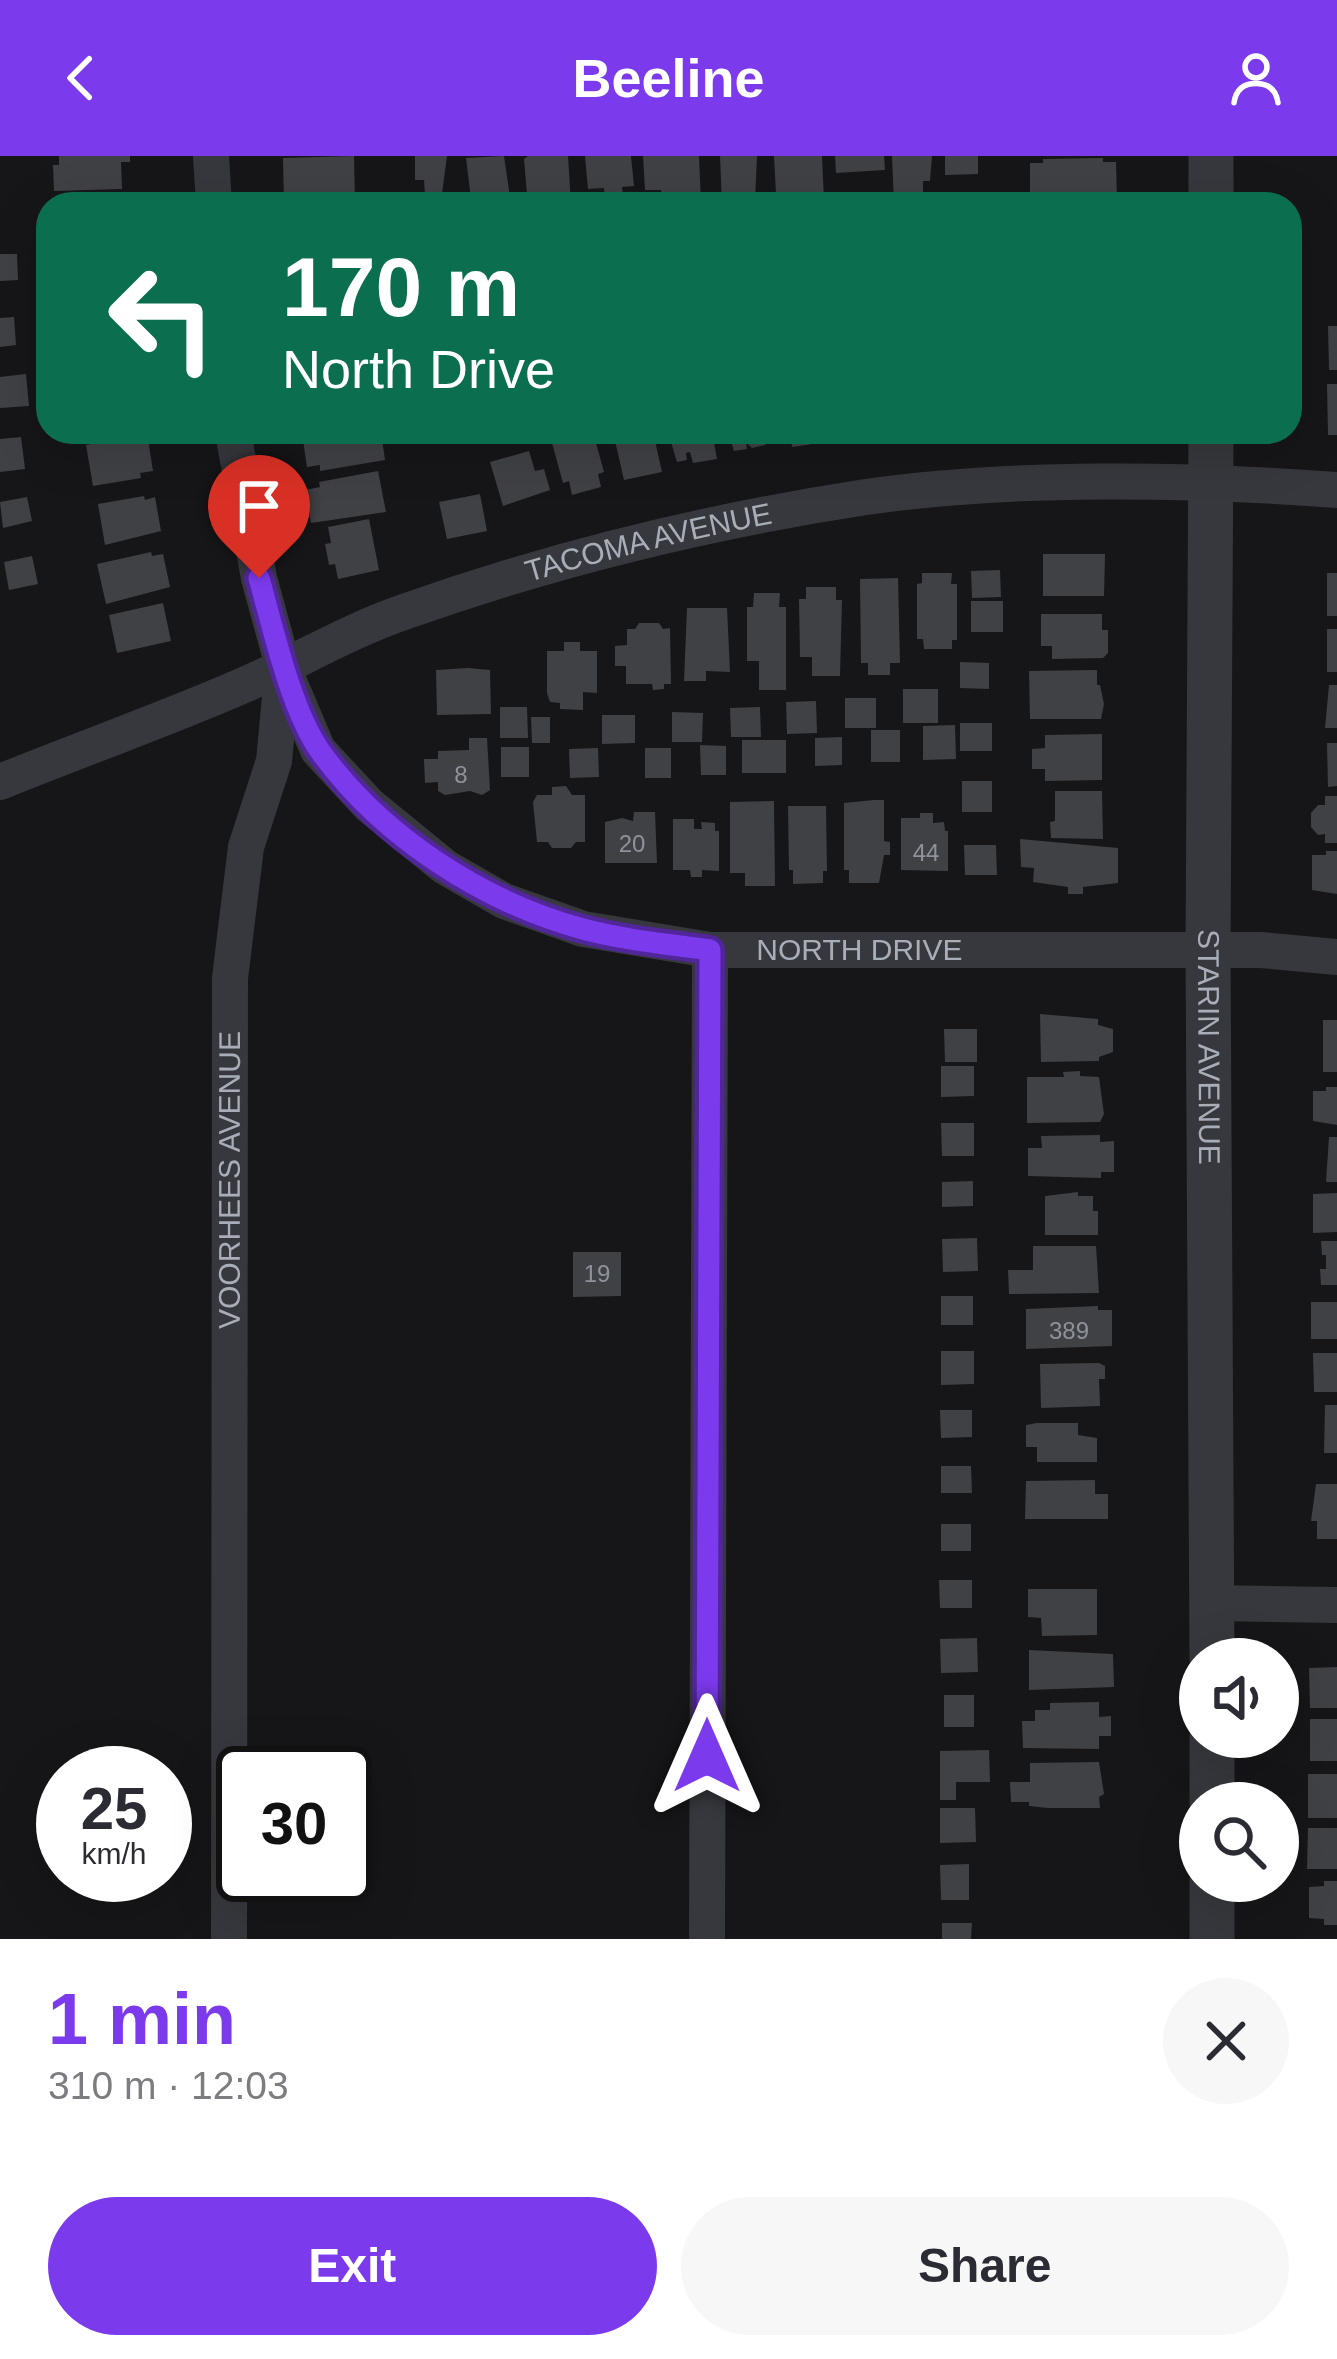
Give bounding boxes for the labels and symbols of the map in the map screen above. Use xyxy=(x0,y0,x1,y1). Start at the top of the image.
pin xyxy=(208,455,310,578)
street label: TACOMA AVENUE xyxy=(521,497,774,588)
house number: 8 xyxy=(454,761,468,788)
house number: 20 xyxy=(619,830,645,857)
house number: 44 xyxy=(913,839,939,866)
street label: STARIN AVENUE xyxy=(1192,929,1226,1165)
street label: NORTH DRIVE xyxy=(756,933,962,966)
street label: VOORHEES AVENUE xyxy=(213,1031,246,1329)
house number: 19 xyxy=(584,1260,610,1287)
house number: 389 xyxy=(1049,1317,1089,1344)
position arrow xyxy=(644,1693,770,1819)
speed limit sign: 30 xyxy=(216,1746,372,1902)

